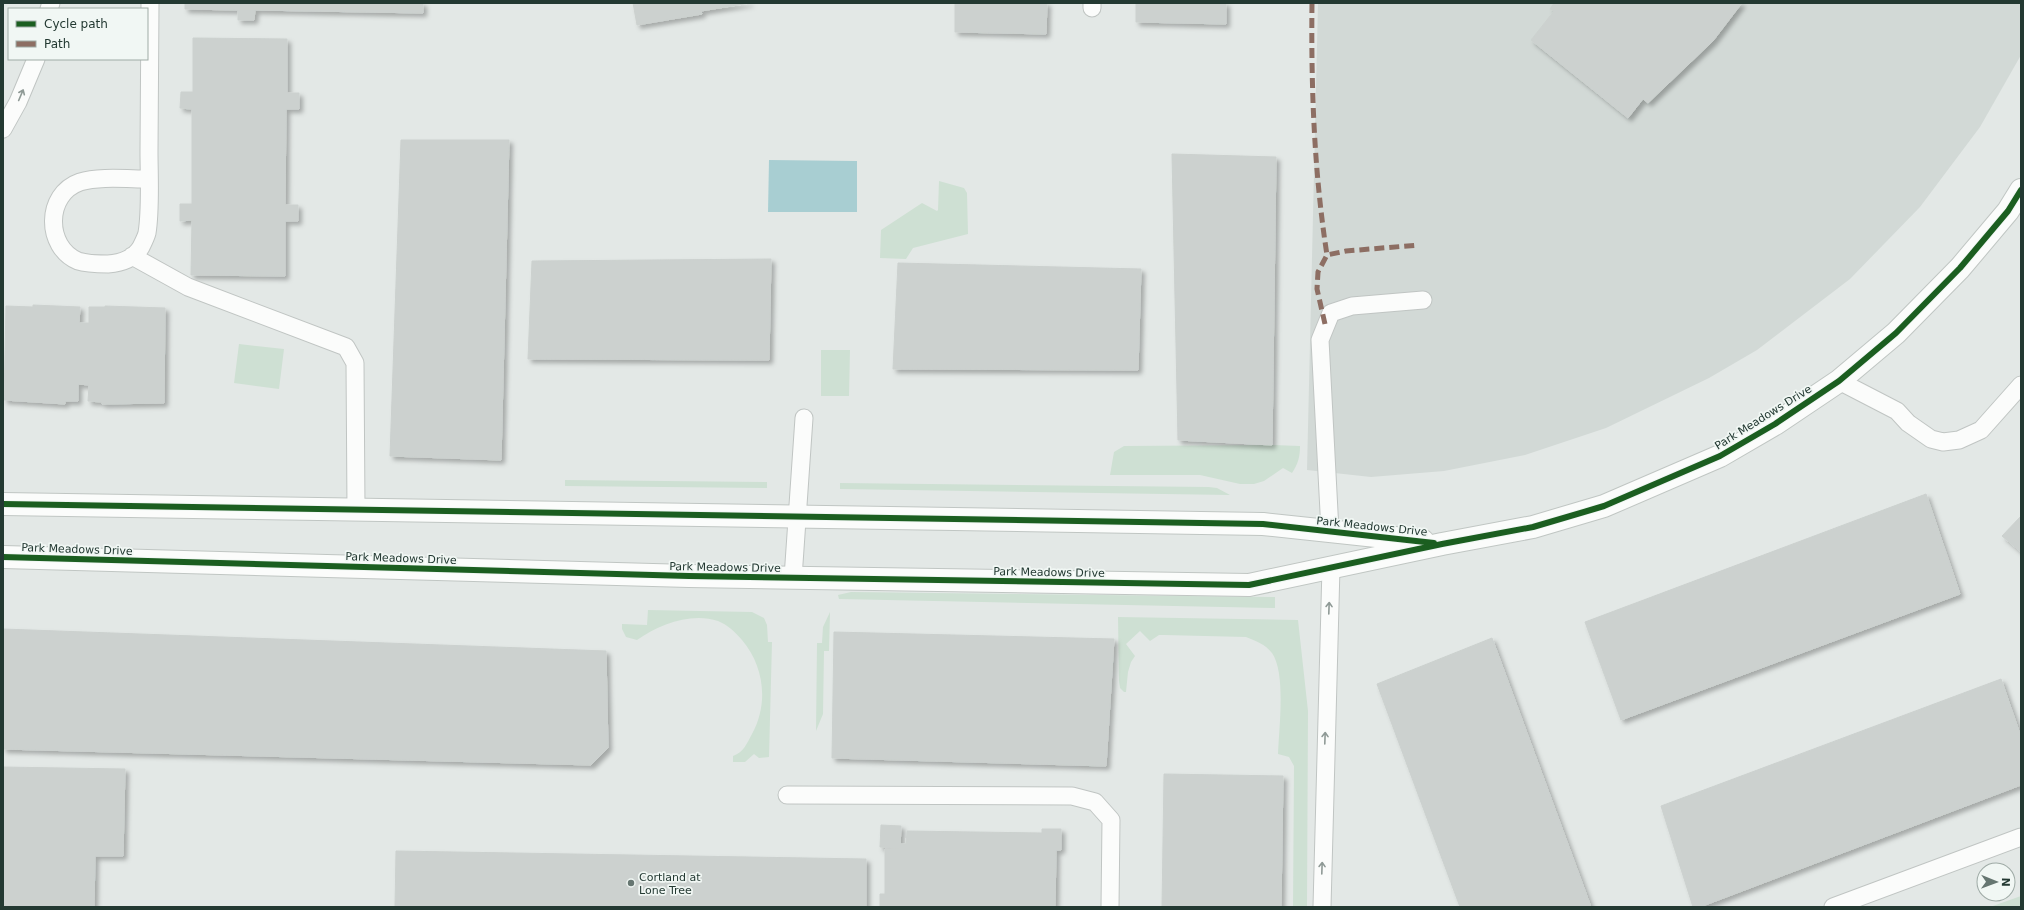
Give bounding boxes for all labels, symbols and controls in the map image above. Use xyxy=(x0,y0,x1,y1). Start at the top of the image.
legend xyxy=(8,8,148,60)
text: Cycle path xyxy=(44,17,108,31)
text: Path xyxy=(44,37,70,51)
one-way arrow xyxy=(18,89,25,101)
street label: Park Meadows Drive xyxy=(1713,382,1814,452)
street label: Park Meadows Drive xyxy=(1316,514,1428,539)
street label: Park Meadows Drive xyxy=(21,541,133,558)
street label: Park Meadows Drive xyxy=(345,550,457,567)
street label: Park Meadows Drive xyxy=(669,560,781,575)
street label: Park Meadows Drive xyxy=(993,565,1105,580)
one-way arrow xyxy=(1326,602,1333,615)
one-way arrow xyxy=(1322,732,1329,745)
one-way arrow xyxy=(1318,862,1325,875)
north arrow xyxy=(1976,862,2016,902)
place label: Cortland at Lone Tree xyxy=(639,871,701,897)
text: N xyxy=(1999,877,2012,887)
marker: Cortland at Lone Tree xyxy=(626,878,636,888)

